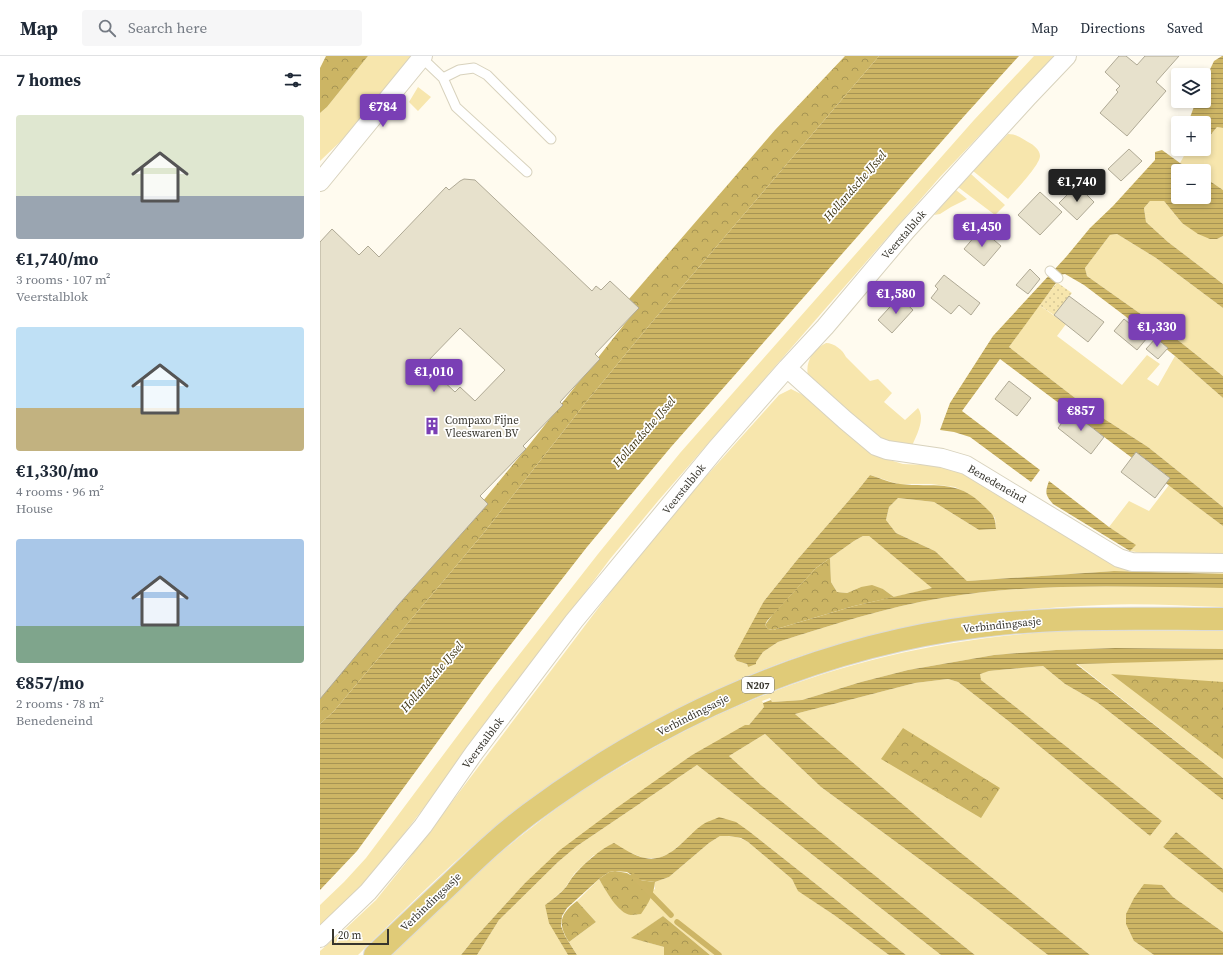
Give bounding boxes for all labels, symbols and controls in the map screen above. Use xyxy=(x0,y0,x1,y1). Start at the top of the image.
search box xyxy=(82,10,362,46)
text: Map xyxy=(20,15,58,41)
icon: search xyxy=(96,17,118,39)
text: Search here xyxy=(128,17,207,38)
text: Map xyxy=(1031,18,1058,38)
text: Directions xyxy=(1080,18,1145,38)
text: Saved xyxy=(1167,18,1203,38)
text: 7 homes xyxy=(16,68,81,92)
map controls xyxy=(1171,68,1211,204)
button: layers xyxy=(1171,68,1211,108)
icon: filters xyxy=(282,69,304,91)
pin: €784 xyxy=(359,94,407,128)
text: €784 xyxy=(369,98,397,115)
button: + xyxy=(1171,116,1211,156)
icon: home xyxy=(124,141,196,213)
water label: Hollandsche IJssel xyxy=(819,147,890,225)
button: − xyxy=(1171,164,1211,204)
pin: €1,740 xyxy=(1044,169,1110,203)
text: €1,740 xyxy=(1057,173,1097,190)
street label: Veerstalblok xyxy=(878,206,930,263)
pin: €1,450 xyxy=(949,214,1015,248)
text: €1,450 xyxy=(962,218,1002,235)
text: €1,740/mo xyxy=(16,247,98,271)
text: 3 rooms · 107 m² xyxy=(16,271,111,288)
pin: €1,580 xyxy=(863,281,929,315)
text: €1,580 xyxy=(876,285,916,302)
text: Veerstalblok xyxy=(16,288,88,305)
pin: €1,330 xyxy=(1124,314,1190,348)
text: €1,330 xyxy=(1137,318,1177,335)
icon: home xyxy=(124,353,196,425)
pin: €1,010 xyxy=(401,359,467,393)
text: €1,010 xyxy=(414,363,454,380)
water label: Hollandsche IJssel xyxy=(608,393,679,471)
pin: €857 xyxy=(1057,398,1105,432)
text: €857 xyxy=(1067,402,1095,419)
place label: Compaxo Fijne Vleeswaren BV xyxy=(445,413,519,441)
building icon: Compaxo Fijne Vleeswaren BV xyxy=(422,416,442,436)
text: €1,330/mo xyxy=(16,459,98,483)
street label: Veerstalblok xyxy=(659,460,710,517)
street label: Benedeneind xyxy=(965,461,1030,507)
text: 4 rooms · 96 m² xyxy=(16,483,104,500)
text: House xyxy=(16,500,53,517)
icon: home xyxy=(124,565,196,637)
street label: Verbindingsasje xyxy=(962,613,1042,637)
water label: Hollandsche IJssel xyxy=(396,638,467,716)
text: €857/mo xyxy=(16,671,84,695)
road number: N207 xyxy=(742,677,774,693)
street label: Verbindingsasje xyxy=(655,690,732,740)
text: 2 rooms · 78 m² xyxy=(16,695,104,712)
text: Benedeneind xyxy=(16,712,93,729)
street label: Veerstalblok xyxy=(459,713,508,772)
street label: Verbindingsasje xyxy=(397,869,465,935)
scale bar xyxy=(332,927,389,946)
text: 20 m xyxy=(338,928,361,943)

